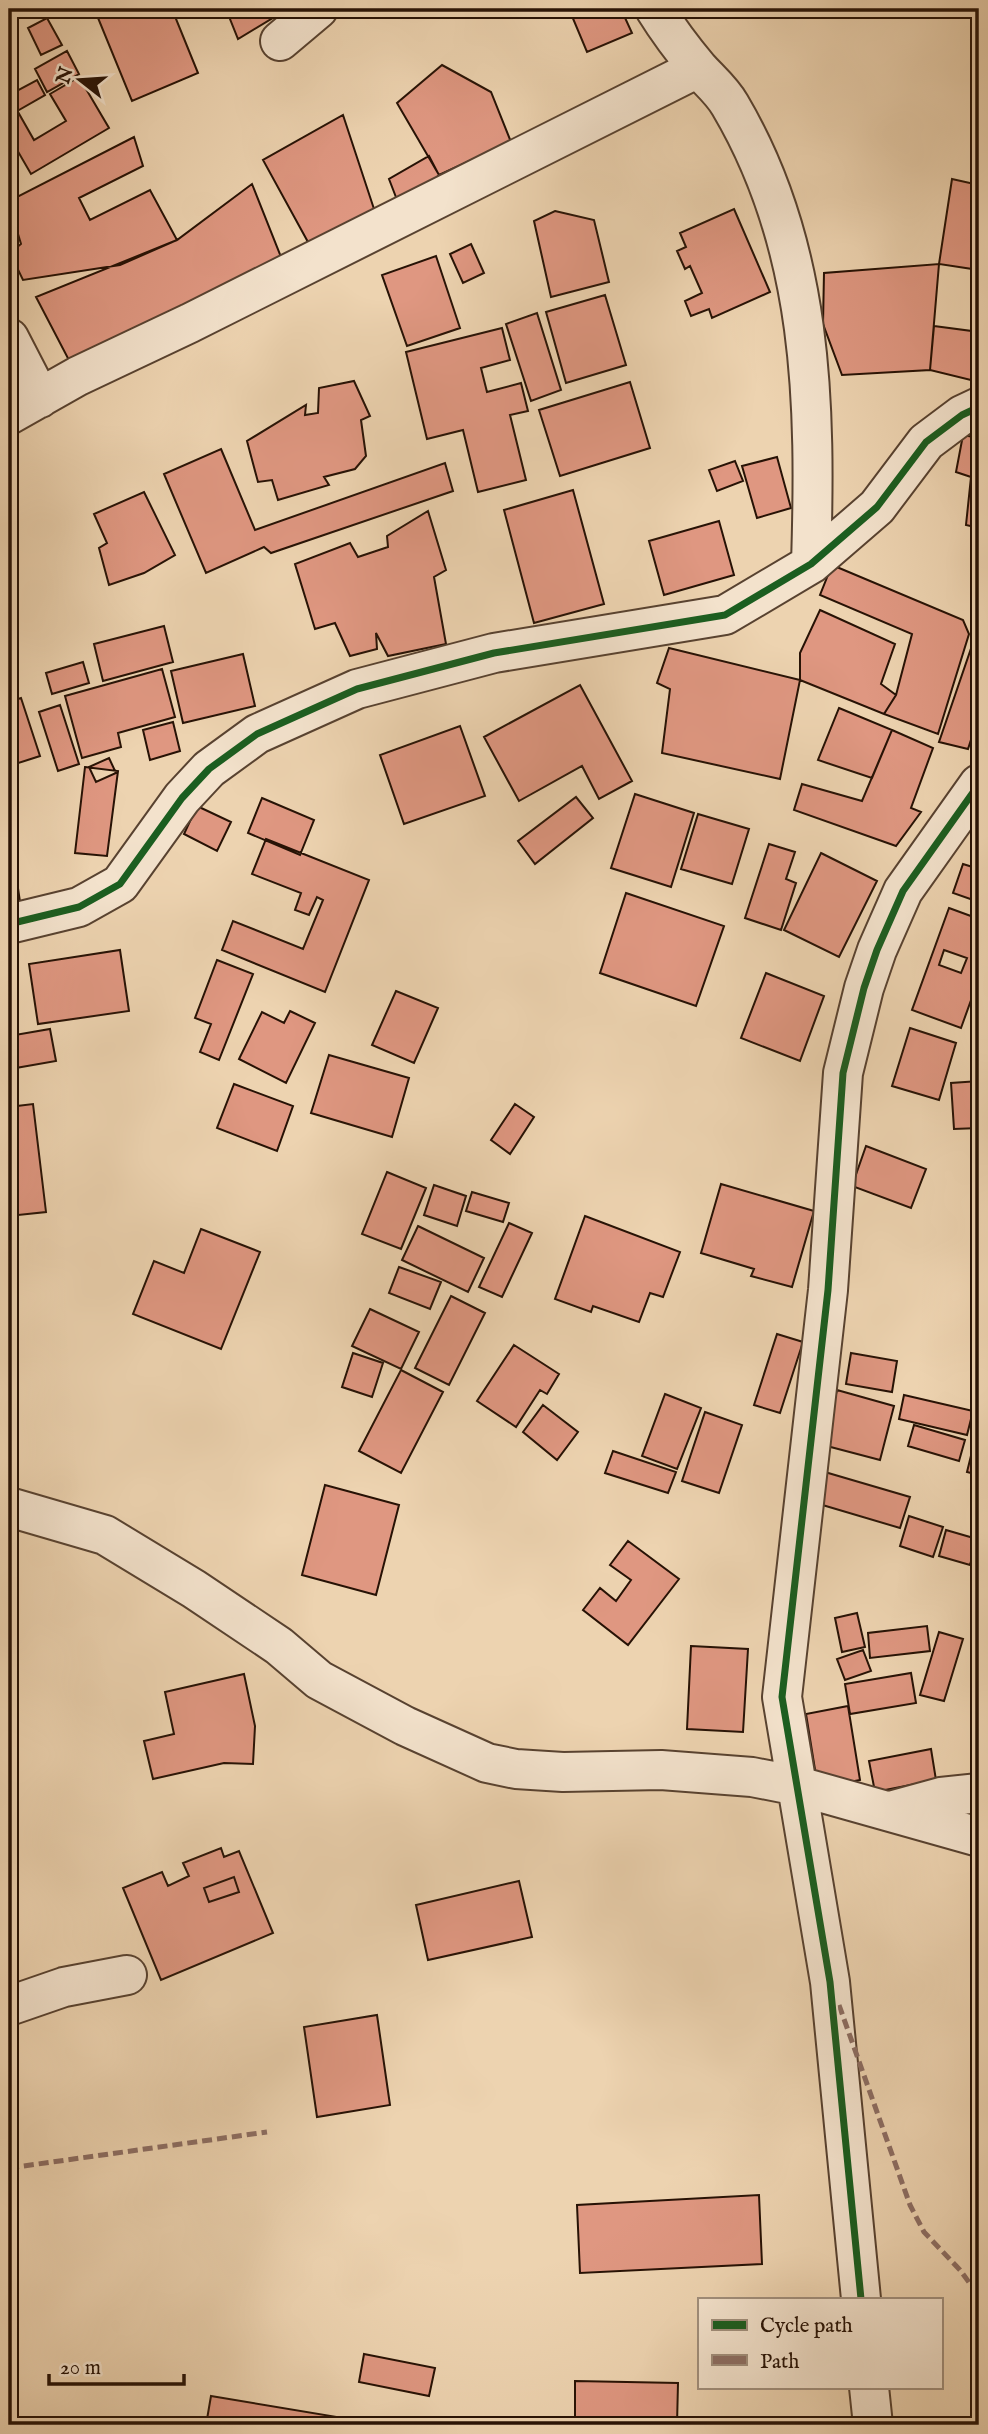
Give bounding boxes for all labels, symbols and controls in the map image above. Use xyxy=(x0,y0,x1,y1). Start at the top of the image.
north arrow xyxy=(46,46,116,116)
text: N xyxy=(51,64,80,88)
legend xyxy=(698,2298,942,2388)
text: Cycle path xyxy=(760,2313,853,2340)
scale bar xyxy=(49,2343,184,2387)
text: Path xyxy=(760,2349,799,2376)
text: 20 m xyxy=(60,2355,101,2382)

